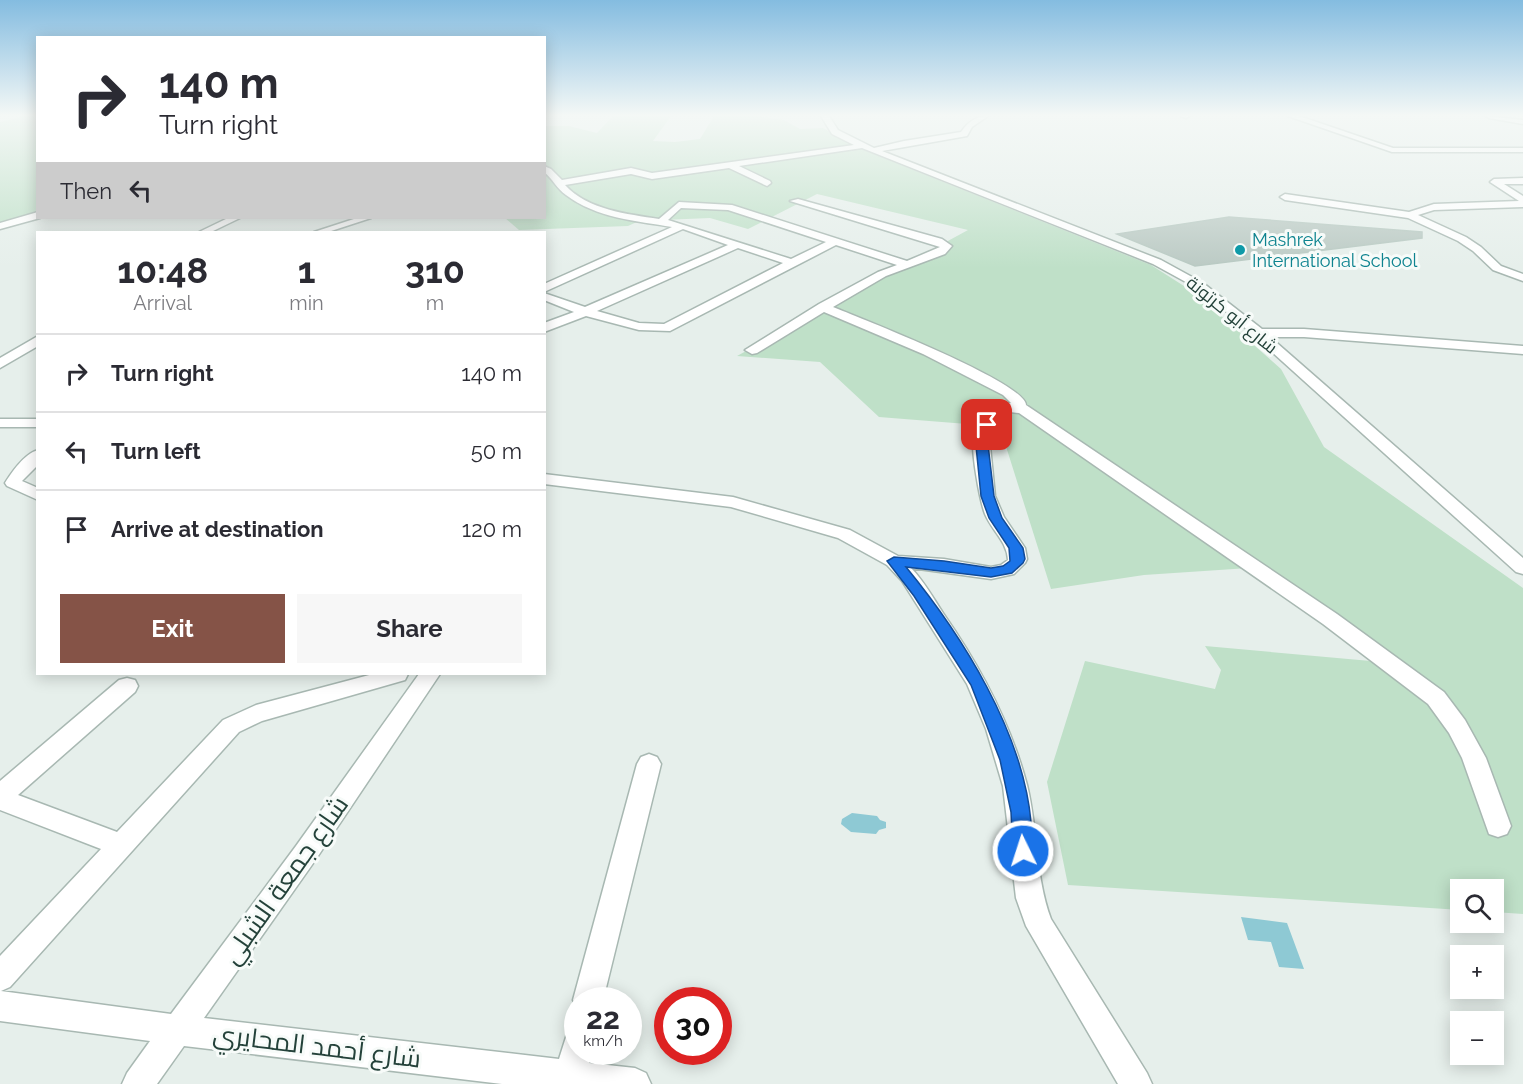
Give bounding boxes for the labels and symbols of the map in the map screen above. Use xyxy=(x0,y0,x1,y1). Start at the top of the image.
place label: Mashrek International School xyxy=(1252,229,1417,271)
marker: Mashrek International School xyxy=(1233,243,1247,257)
street label: شارع أبو كرتونة xyxy=(1181,271,1282,359)
pin xyxy=(961,399,1012,450)
street label: شارع جمعة الشبلي xyxy=(216,790,359,973)
position arrow xyxy=(991,819,1055,883)
speed limit sign: 30 xyxy=(654,987,732,1065)
street label: شارع أحمد المحايري xyxy=(211,1016,423,1079)

